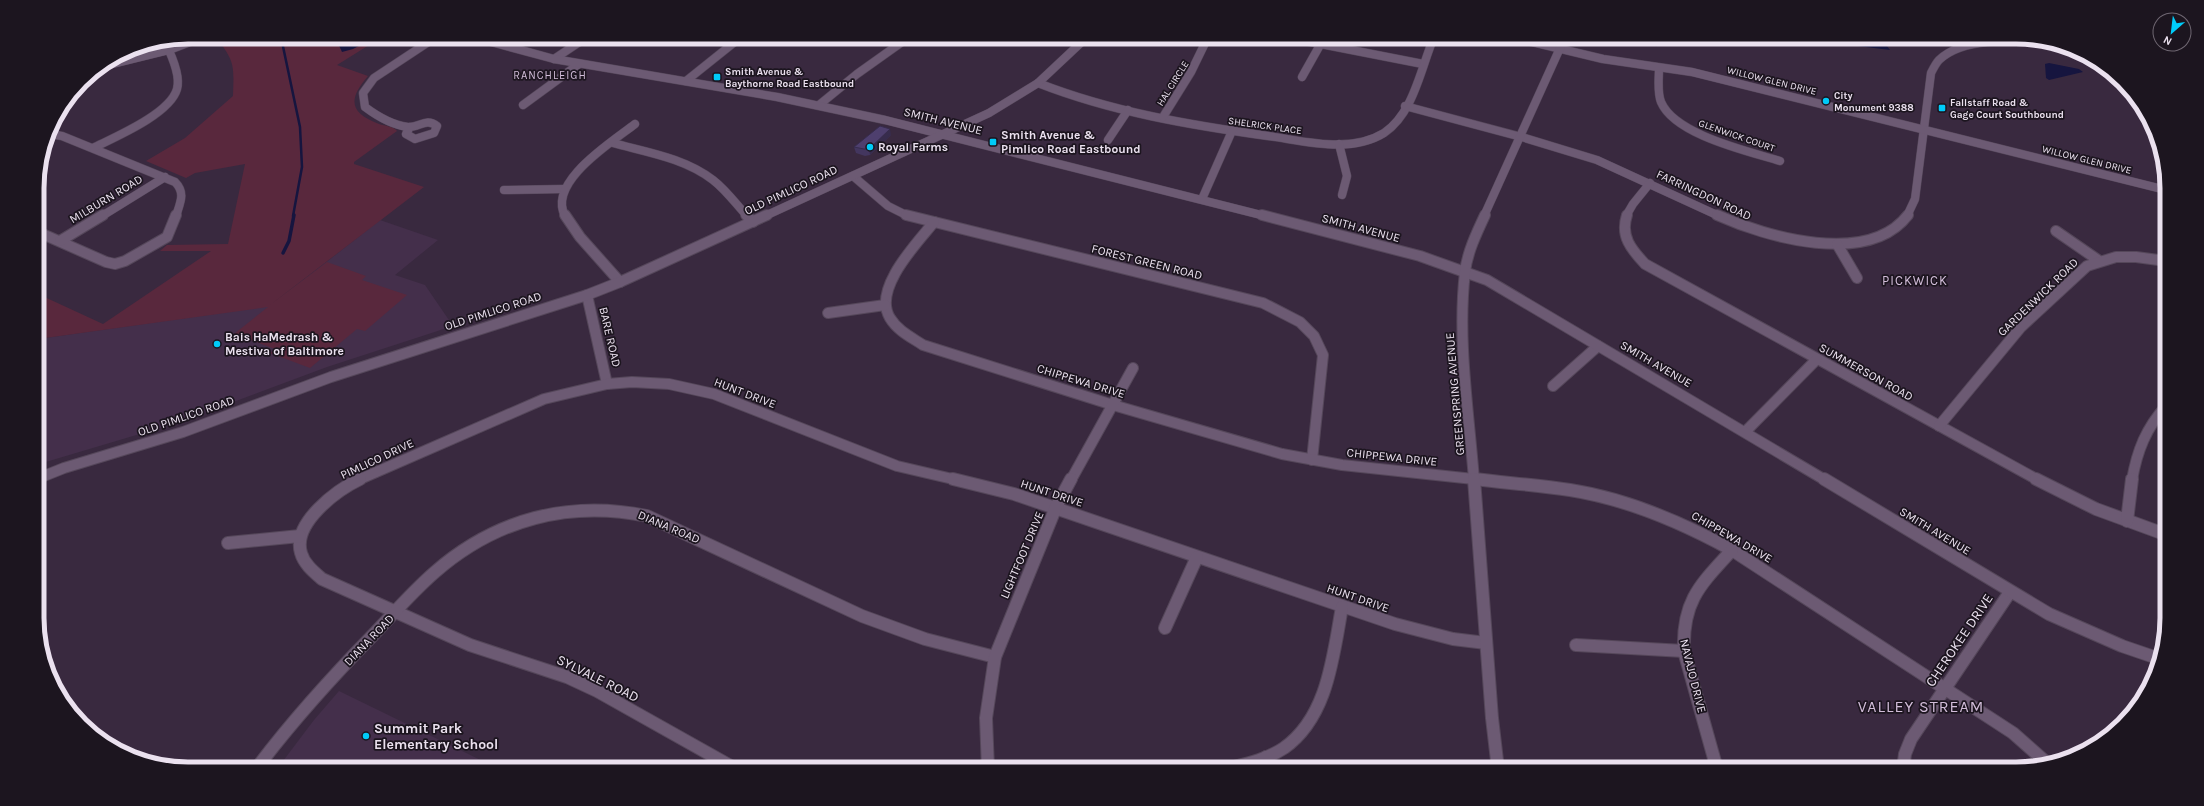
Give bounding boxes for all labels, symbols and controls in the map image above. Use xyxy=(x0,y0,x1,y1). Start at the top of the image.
north arrow xyxy=(2152,12,2192,52)
text: N xyxy=(2161,33,2174,48)
street label: HAL CIRCLE xyxy=(1154,59,1191,108)
street label: WILLOW GLEN DRIVE xyxy=(1726,64,1818,98)
place label: Smith Avenue & Baythorne Road Eastbound xyxy=(725,66,854,90)
district label: RANCHLEIGH xyxy=(513,69,587,82)
marker: Smith Avenue & Baythorne Road Eastbound xyxy=(712,72,722,82)
place label: City Monument 9388 xyxy=(1834,90,1914,114)
marker: City Monument 9388 xyxy=(1821,96,1831,106)
place label: Fallstaff Road & Gage Court Southbound xyxy=(1950,97,2064,121)
marker: Fallstaff Road & Gage Court Southbound xyxy=(1937,103,1947,113)
street label: SMITH AVENUE xyxy=(902,104,984,138)
street label: SHELRICK PLACE xyxy=(1227,115,1302,137)
street label: GLENWICK COURT xyxy=(1697,117,1777,155)
place label: Smith Avenue & Pimlico Road Eastbound xyxy=(1001,128,1141,156)
marker: Smith Avenue & Pimlico Road Eastbound xyxy=(988,137,998,147)
place label: Royal Farms xyxy=(878,140,948,154)
marker: Royal Farms xyxy=(865,142,875,152)
street label: WILLOW GLEN DRIVE xyxy=(2041,143,2133,177)
street label: OLD PIMLICO ROAD xyxy=(742,162,840,218)
street label: FARRINGDON ROAD xyxy=(1654,167,1754,223)
street label: MILBURN ROAD xyxy=(67,172,145,226)
street label: SMITH AVENUE xyxy=(1320,211,1402,245)
street label: FOREST GREEN ROAD xyxy=(1090,241,1204,283)
street label: GARDENWICK ROAD xyxy=(1995,255,2081,339)
district label: PICKWICK xyxy=(1882,273,1948,288)
street label: OLD PIMLICO ROAD xyxy=(443,289,543,333)
street label: BARE ROAD xyxy=(596,306,624,368)
place label: Bais HaMedrash & Mestiva of Baltimore xyxy=(225,330,344,358)
street label: GREENSPRING AVENUE xyxy=(1443,332,1467,456)
street label: SMITH AVENUE xyxy=(1618,338,1694,390)
marker: Bais HaMedrash & Mestiva of Baltimore xyxy=(212,339,222,349)
street label: SUMMERSON ROAD xyxy=(1816,340,1916,404)
street label: CHIPPEWA DRIVE xyxy=(1035,361,1127,401)
street label: HUNT DRIVE xyxy=(712,375,778,411)
street label: OLD PIMLICO ROAD xyxy=(136,393,236,439)
street label: PIMLICO DRIVE xyxy=(338,436,416,482)
street label: CHIPPEWA DRIVE xyxy=(1346,445,1438,469)
street label: HUNT DRIVE xyxy=(1019,476,1085,510)
street label: SMITH AVENUE xyxy=(1897,504,1973,558)
street label: DIANA ROAD xyxy=(636,508,702,546)
street label: CHIPPEWA DRIVE xyxy=(1689,508,1775,566)
street label: LIGHTFOOT DRIVE xyxy=(997,509,1047,601)
street label: HUNT DRIVE xyxy=(1325,581,1391,615)
street label: CHEROKEE DRIVE xyxy=(1922,591,1997,690)
street label: DIANA ROAD xyxy=(341,611,397,669)
street label: NAVAJO DRIVE xyxy=(1677,638,1709,714)
street label: SYLVALE ROAD xyxy=(554,651,642,706)
district label: VALLEY STREAM xyxy=(1858,697,1984,716)
place label: Summit Park Elementary School xyxy=(374,720,498,753)
marker: Summit Park Elementary School xyxy=(361,731,371,741)

